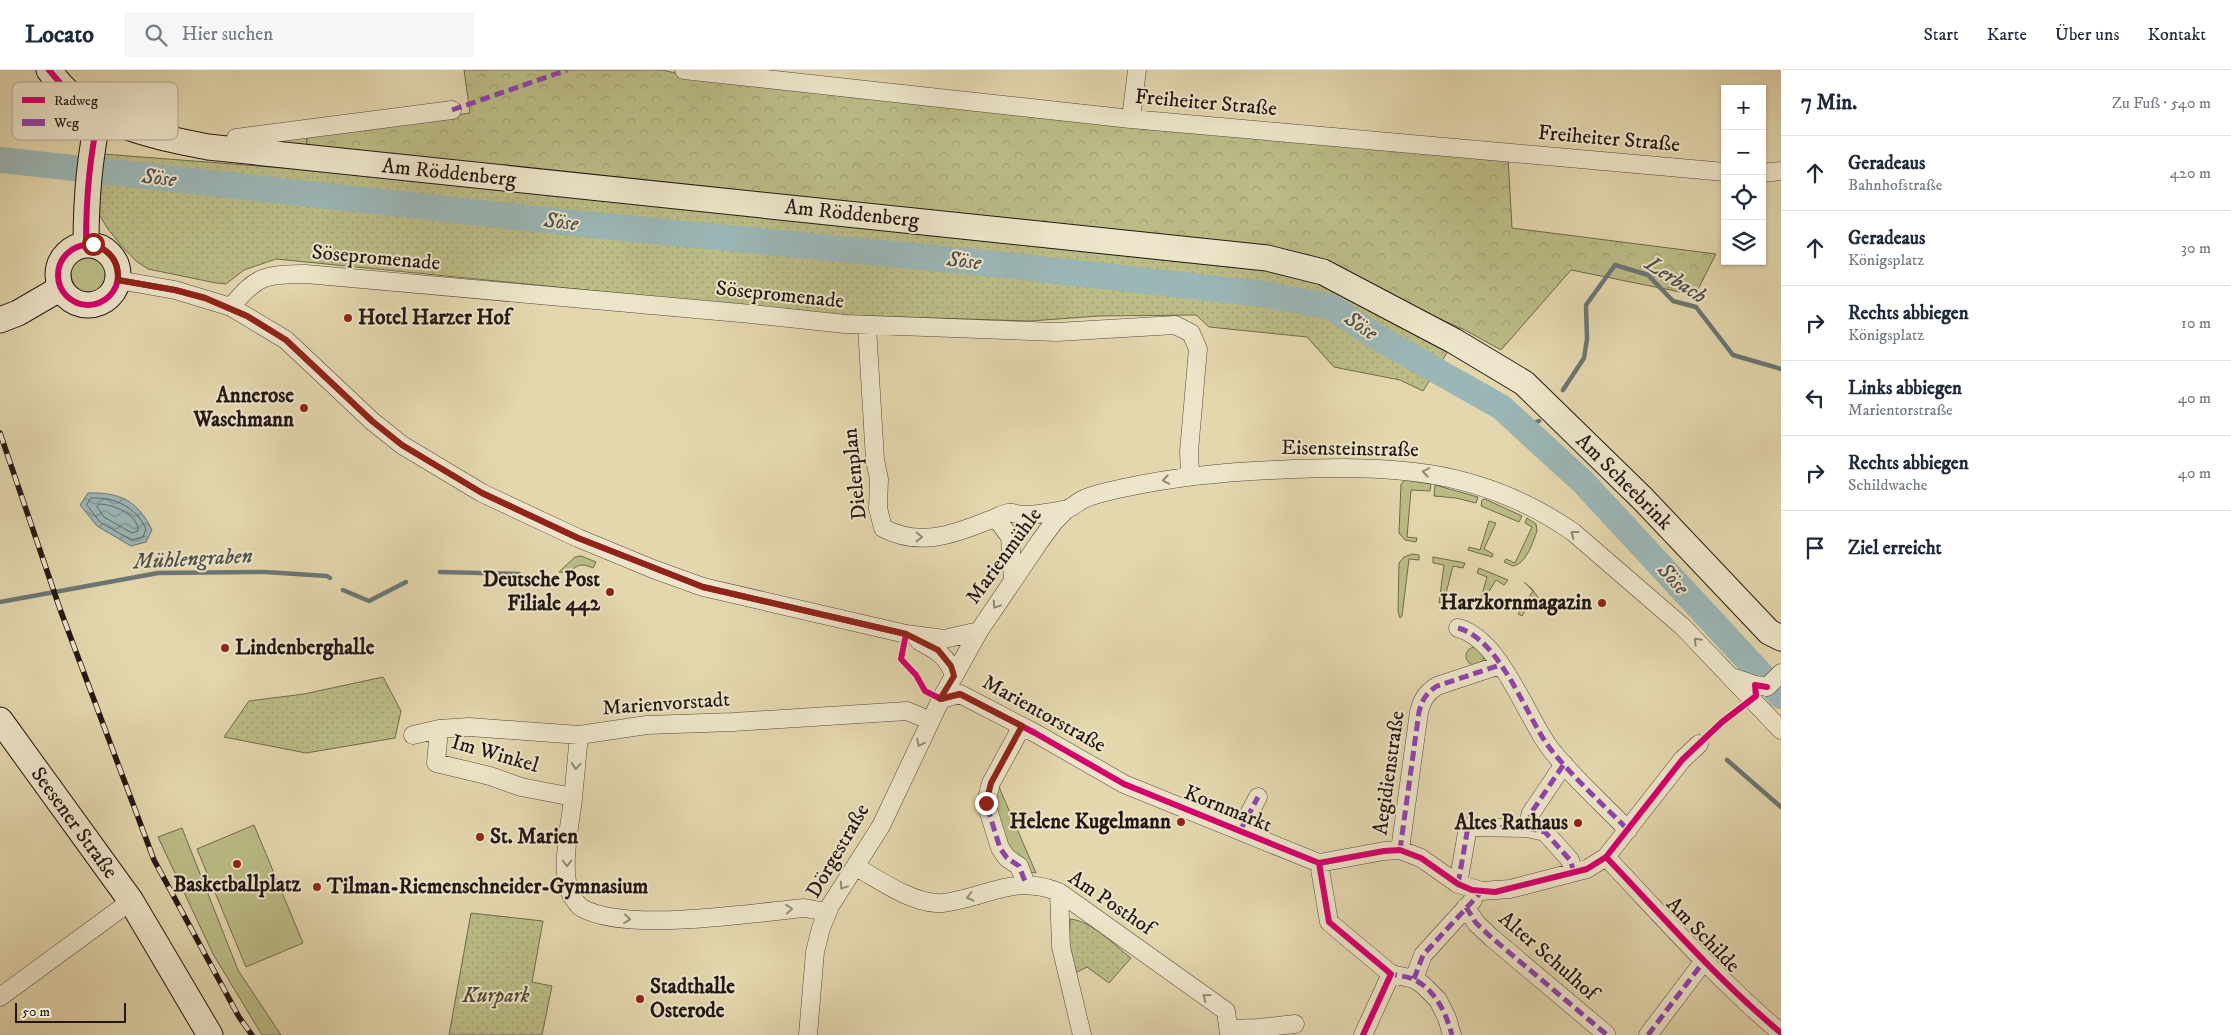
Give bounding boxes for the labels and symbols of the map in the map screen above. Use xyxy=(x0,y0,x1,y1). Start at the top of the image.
legend xyxy=(12,82,178,140)
street label: Freiheiter Straße xyxy=(1134,84,1278,122)
text: Radweg xyxy=(54,92,98,110)
text: Weg xyxy=(53,114,79,132)
street label: Freiheiter Straße xyxy=(1537,120,1681,158)
street label: Am Röddenberg xyxy=(381,153,518,193)
water label: Söse xyxy=(140,163,178,193)
street label: Am Röddenberg xyxy=(784,194,921,234)
water label: Söse xyxy=(542,207,580,237)
route start xyxy=(82,233,105,256)
street label: Sösepromenade xyxy=(311,239,442,277)
water label: Söse xyxy=(945,246,983,276)
water label: Lerbach xyxy=(1639,249,1712,310)
street label: Sösepromenade xyxy=(715,275,846,315)
place label: Hotel Harzer Hof xyxy=(358,305,514,331)
water label: Söse xyxy=(1338,305,1383,347)
marker: Hotel Harzer Hof xyxy=(342,312,354,324)
place label: Annerose Waschmann xyxy=(192,383,295,433)
marker: Annerose Waschmann xyxy=(298,402,310,414)
street label: Dielenplan xyxy=(837,427,873,521)
street label: Am Scheebrink xyxy=(1570,428,1678,536)
street label: Eisensteinstraße xyxy=(1281,435,1419,463)
one-way arrow xyxy=(1421,468,1430,478)
one-way arrow xyxy=(1161,475,1170,485)
street label: Marienmühle xyxy=(960,502,1048,609)
one-way arrow xyxy=(1571,530,1580,539)
one-way arrow xyxy=(916,532,923,542)
water label: Mühlengraben xyxy=(131,542,253,576)
water label: Söse xyxy=(1651,556,1695,601)
place label: Deutsche Post Filiale 442 xyxy=(483,567,601,617)
marker: Deutsche Post Filiale 442 xyxy=(604,586,616,598)
place label: Harzkornmagazin xyxy=(1440,590,1593,616)
marker: Harzkornmagazin xyxy=(1596,597,1608,609)
one-way arrow xyxy=(993,600,1002,609)
place label: Lindenberghalle xyxy=(235,635,375,661)
one-way arrow xyxy=(1693,638,1702,647)
marker: Lindenberghalle xyxy=(219,642,231,654)
street label: Marientorstraße xyxy=(978,669,1111,759)
street label: Marienvorstadt xyxy=(601,687,731,721)
street label: Aegidienstraße xyxy=(1367,709,1411,837)
street label: Im Winkel xyxy=(448,729,542,779)
one-way arrow xyxy=(916,738,926,747)
street label: Seesener Straße xyxy=(25,762,123,884)
one-way arrow xyxy=(571,762,582,770)
street label: Kornmarkt xyxy=(1180,780,1276,839)
route end xyxy=(975,792,998,815)
street label: Dörgestraße xyxy=(801,799,876,903)
place label: Helene Kugelmann xyxy=(1009,809,1172,835)
place label: Altes Rathaus xyxy=(1454,810,1568,836)
marker: Helene Kugelmann xyxy=(1175,816,1187,828)
marker: Altes Rathaus xyxy=(1572,817,1584,829)
place label: St. Marien xyxy=(490,824,579,850)
marker: St. Marien xyxy=(474,831,486,843)
marker: Basketballplatz xyxy=(231,858,243,870)
one-way arrow xyxy=(562,860,572,867)
street label: Am Posthof xyxy=(1063,865,1161,943)
place label: Basketballplatz xyxy=(173,872,302,898)
place label: Tilman-Riemenschneider-Gymnasium xyxy=(326,874,649,900)
one-way arrow xyxy=(840,880,849,890)
marker: Tilman-Riemenschneider-Gymnasium xyxy=(311,881,323,893)
one-way arrow xyxy=(966,891,975,902)
street label: Am Schilde xyxy=(1660,892,1746,979)
one-way arrow xyxy=(786,904,794,915)
street label: Alter Schulhof xyxy=(1493,906,1605,1008)
one-way arrow xyxy=(624,913,632,924)
place label: Stadthalle Osterode xyxy=(650,974,735,1024)
park label: Kurpark xyxy=(461,983,530,1009)
marker: Stadthalle Osterode xyxy=(634,993,646,1005)
one-way arrow xyxy=(1202,994,1211,1003)
scale bar xyxy=(15,1000,126,1023)

